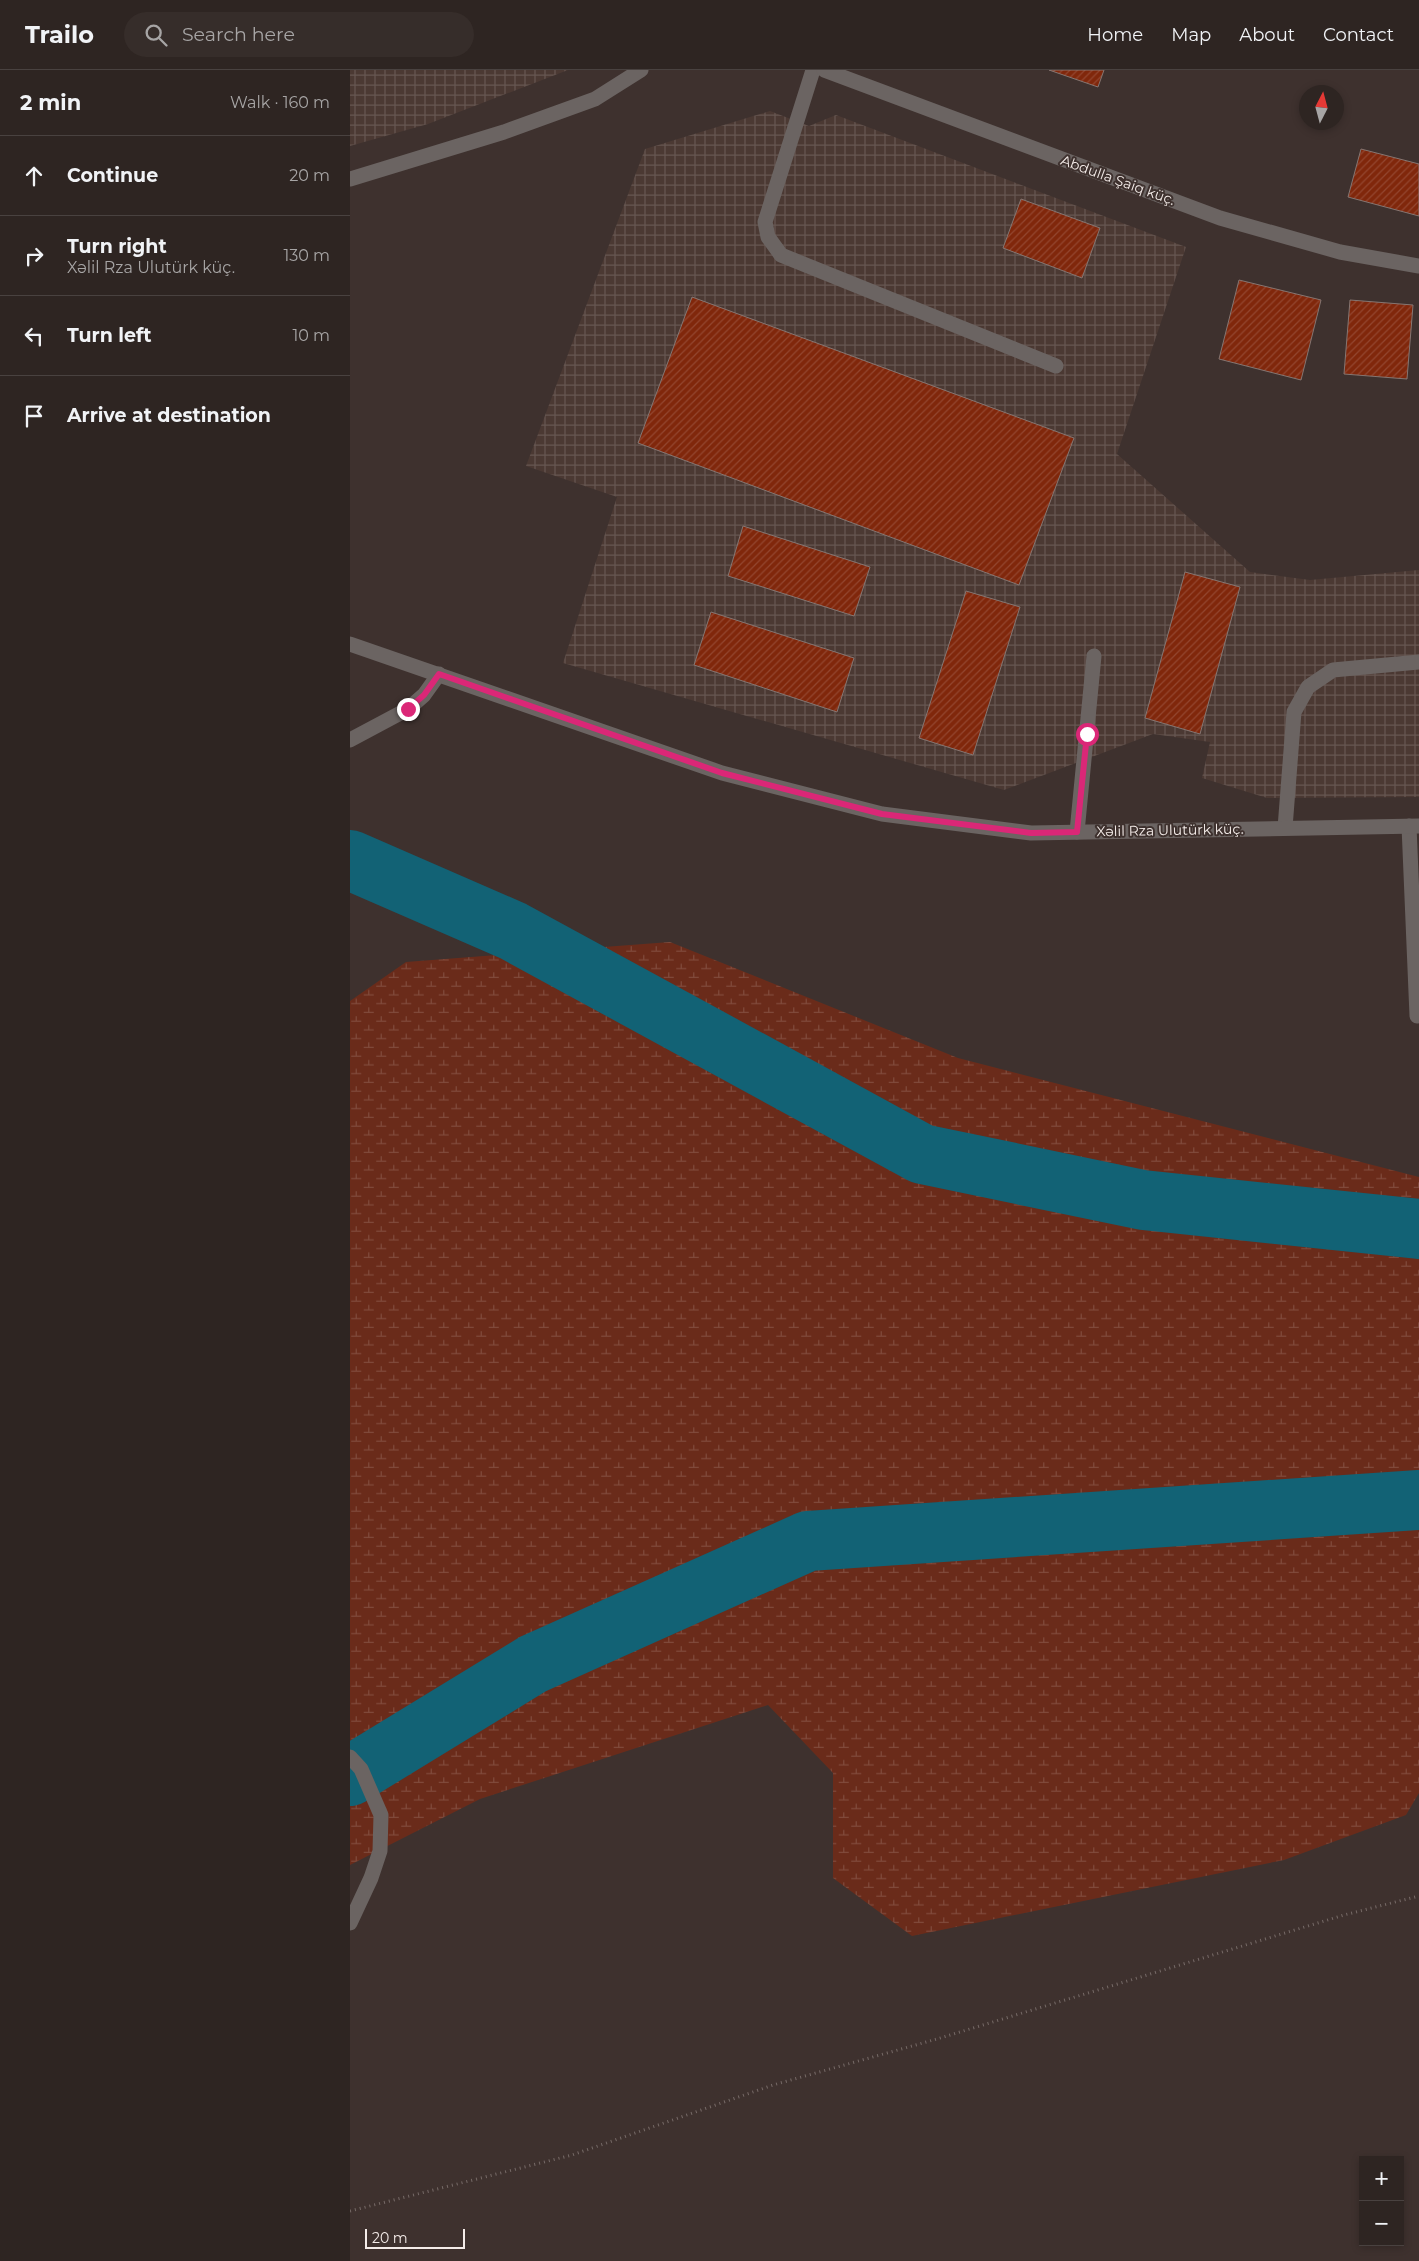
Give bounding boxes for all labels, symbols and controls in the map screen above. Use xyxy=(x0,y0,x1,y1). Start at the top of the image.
search box xyxy=(124,12,474,57)
text: Trailo xyxy=(25,20,94,49)
icon: search xyxy=(142,21,170,49)
text: Search here xyxy=(182,23,295,46)
text: Home xyxy=(1087,24,1143,46)
text: Map xyxy=(1171,24,1211,46)
text: About xyxy=(1239,24,1295,46)
text: Contact xyxy=(1323,24,1394,46)
north arrow xyxy=(1299,85,1344,130)
text: 2 min xyxy=(20,90,81,115)
text: Walk · 160 m xyxy=(230,93,330,112)
street label: Abdulla Şaiq küç. xyxy=(1058,151,1178,209)
icon: ahead xyxy=(20,162,48,190)
text: Continue xyxy=(67,164,158,187)
text: 20 m xyxy=(289,166,330,185)
text: Turn right xyxy=(67,235,167,258)
icon: right xyxy=(20,242,48,270)
text: 130 m xyxy=(283,246,330,265)
text: Xəlil Rza Ulutürk küç. xyxy=(67,258,235,277)
icon: left xyxy=(20,322,48,350)
text: Turn left xyxy=(67,324,152,347)
text: 10 m xyxy=(292,326,330,345)
icon: arrive xyxy=(20,402,48,430)
text: Arrive at destination xyxy=(67,404,271,427)
route end xyxy=(397,698,420,721)
route start xyxy=(1076,723,1099,746)
street label: Xəlil Rza Ulutürk küç. xyxy=(1096,820,1244,840)
map controls xyxy=(1359,2156,1404,2246)
button: + xyxy=(1359,2156,1404,2201)
button: − xyxy=(1359,2201,1404,2246)
scale bar xyxy=(365,2226,465,2249)
text: 20 m xyxy=(372,2229,408,2247)

